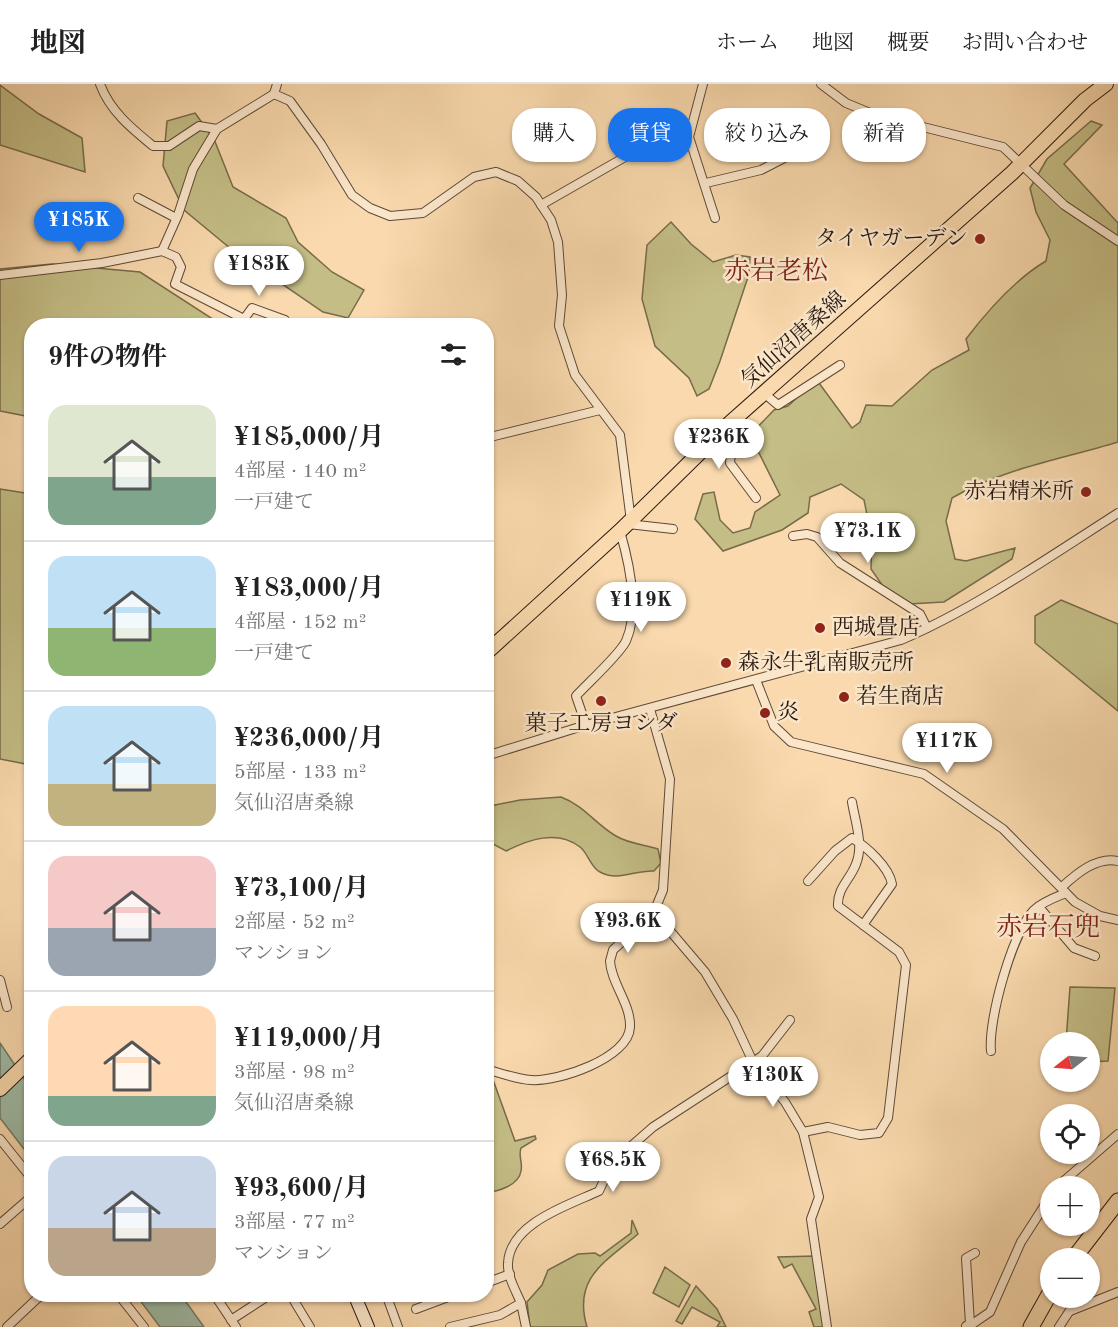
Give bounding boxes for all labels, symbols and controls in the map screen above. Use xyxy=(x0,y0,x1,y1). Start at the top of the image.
text: 地図 xyxy=(30,31,86,59)
text: ホーム xyxy=(716,33,779,54)
text: 地図 xyxy=(812,33,854,54)
text: 概要 xyxy=(887,33,929,54)
text: お問い合わせ xyxy=(962,33,1088,54)
chip: 購入 xyxy=(512,108,596,162)
chip: 賃貸 xyxy=(608,108,692,162)
chip: 絞り込み xyxy=(704,108,830,162)
chip: 新着 xyxy=(842,108,926,162)
pin: ¥185K xyxy=(37,202,121,253)
text: ¥185K xyxy=(48,211,110,231)
place label: タイヤガーデン xyxy=(815,227,968,250)
marker: タイヤガーデン xyxy=(973,232,987,246)
pin: ¥183K xyxy=(217,246,301,297)
text: ¥183K xyxy=(228,255,290,275)
district label: 赤岩老松 xyxy=(724,256,828,285)
street label: 気仙沼唐桑線 xyxy=(736,286,850,392)
icon: filters xyxy=(437,338,470,371)
text: 9件の物件 xyxy=(48,345,167,371)
pin: ¥236K xyxy=(677,419,761,470)
text: ¥185,000/月 xyxy=(234,425,385,451)
text: ¥236K xyxy=(688,428,750,448)
icon: home xyxy=(96,429,168,501)
text: 4部屋 · 140 m² xyxy=(234,462,366,482)
place label: 赤岩精米所 xyxy=(964,479,1074,503)
marker: 赤岩精米所 xyxy=(1079,485,1093,499)
text: 一戸建て xyxy=(234,493,314,513)
pin: ¥73.1K xyxy=(819,513,917,564)
text: ¥73.1K xyxy=(834,522,902,542)
text: ¥183,000/月 xyxy=(234,576,385,602)
icon: home xyxy=(96,580,168,652)
pin: ¥119K xyxy=(599,582,683,633)
text: ¥119K xyxy=(610,591,672,611)
text: 4部屋 · 152 m² xyxy=(234,613,366,633)
place label: 西城畳店 xyxy=(832,615,920,639)
marker: 西城畳店 xyxy=(813,621,827,635)
text: 一戸建て xyxy=(234,644,314,664)
place label: 森永牛乳南販売所 xyxy=(738,650,914,674)
marker: 森永牛乳南販売所 xyxy=(719,656,733,670)
place label: 若生商店 xyxy=(856,684,944,708)
marker: 若生商店 xyxy=(837,690,851,704)
marker: 菓子工房ヨシダ xyxy=(594,694,608,708)
place label: 炎 xyxy=(777,700,799,724)
marker: 炎 xyxy=(758,706,772,720)
place label: 菓子工房ヨシダ xyxy=(524,711,678,735)
pin: ¥117K xyxy=(905,723,989,774)
text: ¥236,000/月 xyxy=(234,726,385,752)
icon: home xyxy=(96,730,168,802)
text: ¥117K xyxy=(916,732,978,752)
text: 5部屋 · 133 m² xyxy=(234,763,366,783)
text: 気仙沼唐桑線 xyxy=(234,794,354,814)
text: ¥73,100/月 xyxy=(234,876,369,902)
icon: home xyxy=(96,880,168,952)
pin: ¥93.6K xyxy=(579,903,677,954)
text: ¥93.6K xyxy=(594,912,662,932)
text: 2部屋 · 52 m² xyxy=(234,913,355,933)
district label: 赤岩石兜 xyxy=(996,913,1100,941)
text: マンション xyxy=(234,944,333,964)
text: ¥119,000/月 xyxy=(234,1026,385,1052)
icon: home xyxy=(96,1030,168,1102)
north arrow xyxy=(1040,1032,1100,1092)
map controls xyxy=(1040,1032,1100,1308)
pin: ¥130K xyxy=(731,1057,815,1108)
text: 3部屋 · 98 m² xyxy=(234,1063,355,1083)
text: ¥130K xyxy=(742,1066,804,1086)
text: 気仙沼唐桑線 xyxy=(234,1094,354,1114)
button: locate xyxy=(1040,1104,1100,1164)
pin: ¥68.5K xyxy=(564,1142,662,1193)
text: ¥68.5K xyxy=(579,1151,647,1171)
text: ¥93,600/月 xyxy=(234,1176,369,1202)
button: + xyxy=(1040,1176,1100,1236)
icon: home xyxy=(96,1180,168,1252)
text: 3部屋 · 77 m² xyxy=(234,1213,355,1233)
text: マンション xyxy=(234,1244,333,1264)
button: − xyxy=(1040,1248,1100,1308)

